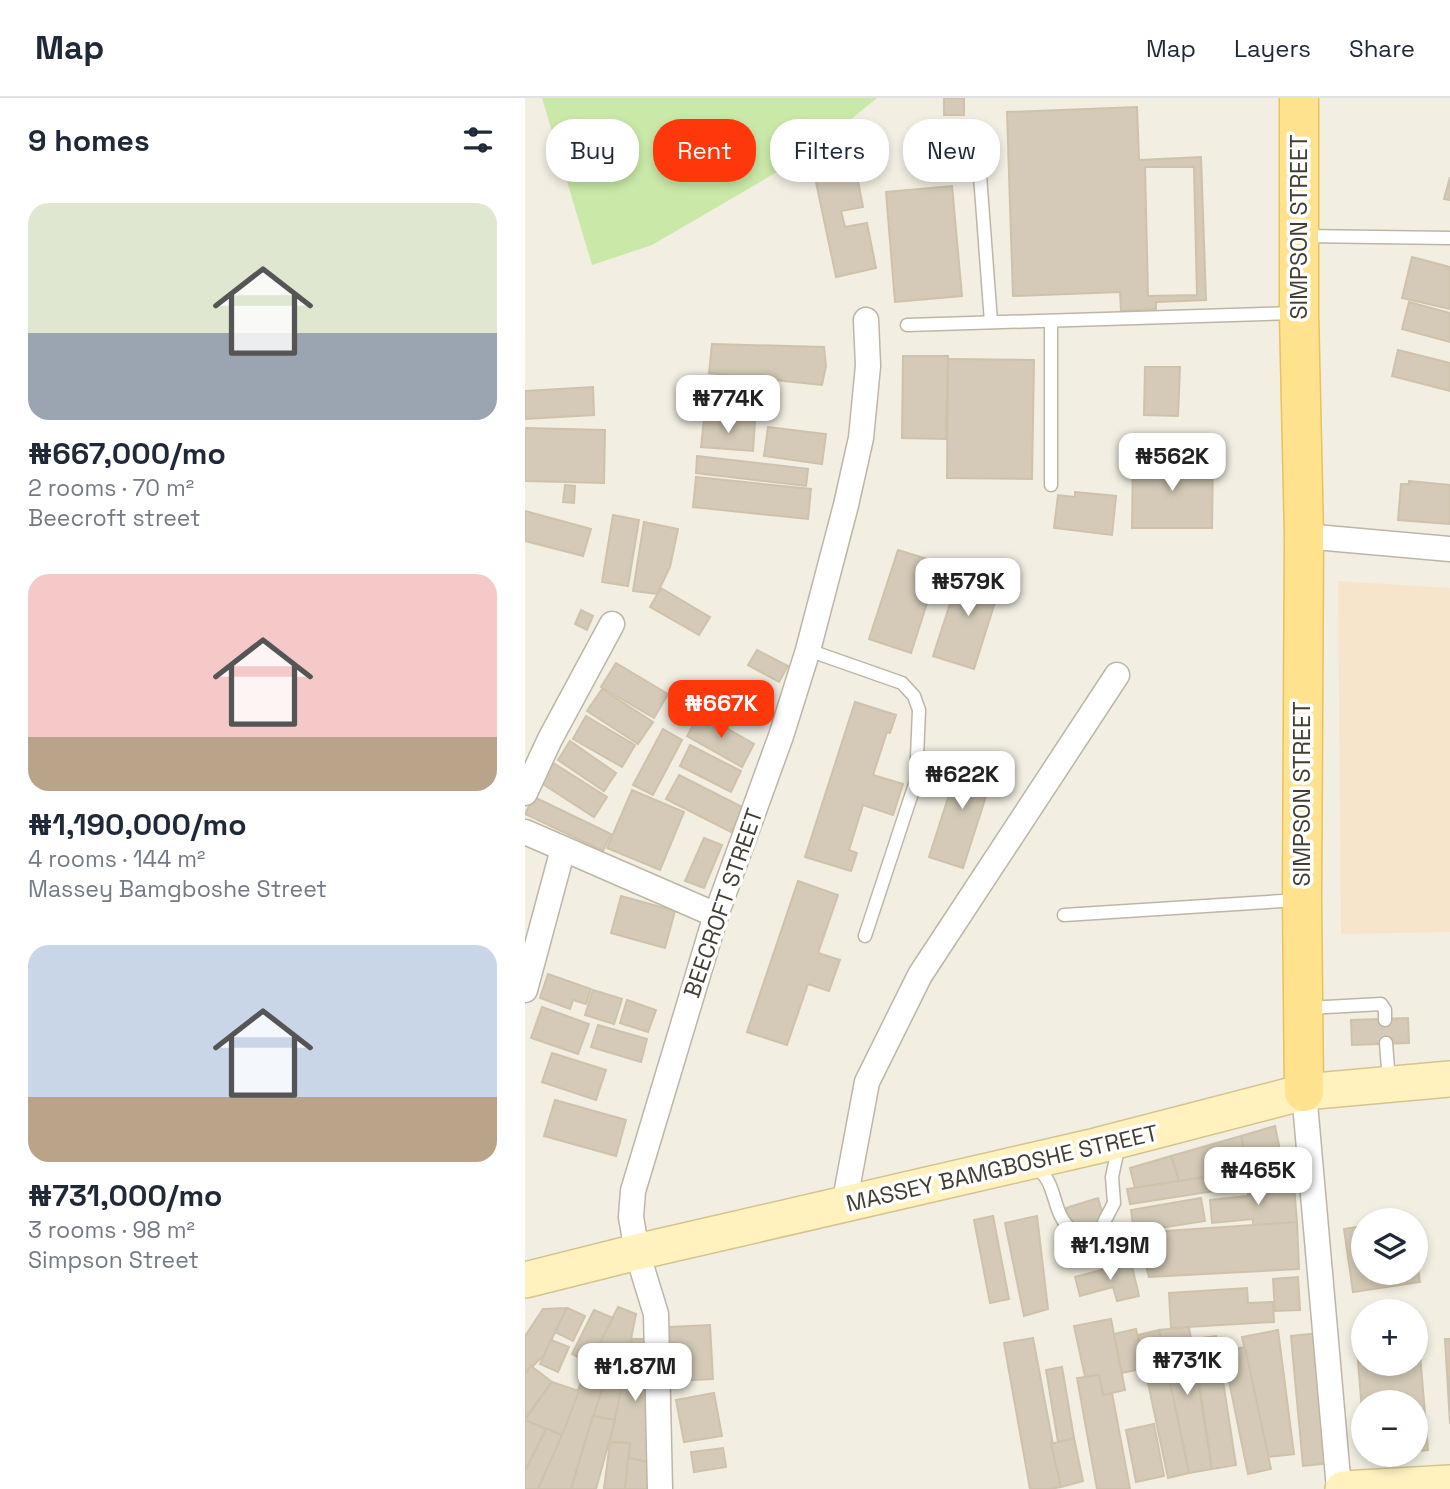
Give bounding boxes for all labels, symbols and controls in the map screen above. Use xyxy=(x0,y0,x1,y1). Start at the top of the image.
text: Map xyxy=(35,27,104,69)
text: Map xyxy=(1146,33,1196,64)
text: Layers xyxy=(1234,33,1311,64)
text: Share xyxy=(1349,33,1415,64)
chip: Buy xyxy=(546,119,639,182)
chip: Rent xyxy=(653,119,756,182)
chip: Filters xyxy=(770,119,889,182)
chip: New xyxy=(903,119,1000,182)
text: 9 homes xyxy=(28,121,150,160)
icon: filters xyxy=(459,121,497,159)
street label: SIMPSON STREET xyxy=(1284,135,1314,319)
icon: home xyxy=(200,248,326,374)
pin: ₦774K xyxy=(679,376,777,435)
text: ₦774K xyxy=(692,383,764,413)
text: ₦667,000/mo xyxy=(28,434,226,473)
pin: ₦562K xyxy=(1123,434,1221,493)
text: ₦562K xyxy=(1135,441,1209,471)
text: 2 rooms · 70 m² xyxy=(28,473,194,503)
text: Beecroft street xyxy=(28,503,201,533)
pin: ₦579K xyxy=(919,559,1017,618)
text: ₦579K xyxy=(931,566,1005,596)
icon: home xyxy=(200,619,326,745)
pin: ₦667K xyxy=(672,680,770,740)
text: ₦667K xyxy=(684,688,758,718)
street label: SIMPSON STREET xyxy=(1287,702,1317,886)
pin: ₦622K xyxy=(913,752,1011,811)
text: ₦622K xyxy=(925,759,999,789)
text: ₦1,190,000/mo xyxy=(28,805,247,844)
street label: BEECROFT STREET xyxy=(677,805,769,1001)
text: 4 rooms · 144 m² xyxy=(28,844,205,874)
text: Massey Bamgboshe Street xyxy=(28,874,327,904)
icon: home xyxy=(200,990,326,1116)
street label: MASSEY BAMGBOSHE STREET xyxy=(843,1117,1161,1219)
pin: ₦465K xyxy=(1209,1148,1307,1207)
text: ₦465K xyxy=(1220,1155,1296,1185)
text: ₦731,000/mo xyxy=(28,1176,222,1215)
map controls xyxy=(1351,1208,1428,1467)
button: layers xyxy=(1351,1208,1428,1285)
text: 3 rooms · 98 m² xyxy=(28,1215,195,1245)
pin: ₦1.19M xyxy=(1053,1222,1167,1282)
text: ₦1.19M xyxy=(1070,1230,1150,1260)
text: Simpson Street xyxy=(28,1245,199,1275)
button: + xyxy=(1351,1299,1428,1376)
pin: ₦731K xyxy=(1138,1338,1236,1397)
pin: ₦1.87M xyxy=(578,1344,692,1403)
text: ₦731K xyxy=(1152,1345,1222,1375)
text: ₦1.87M xyxy=(594,1351,676,1381)
button: − xyxy=(1351,1390,1428,1467)

